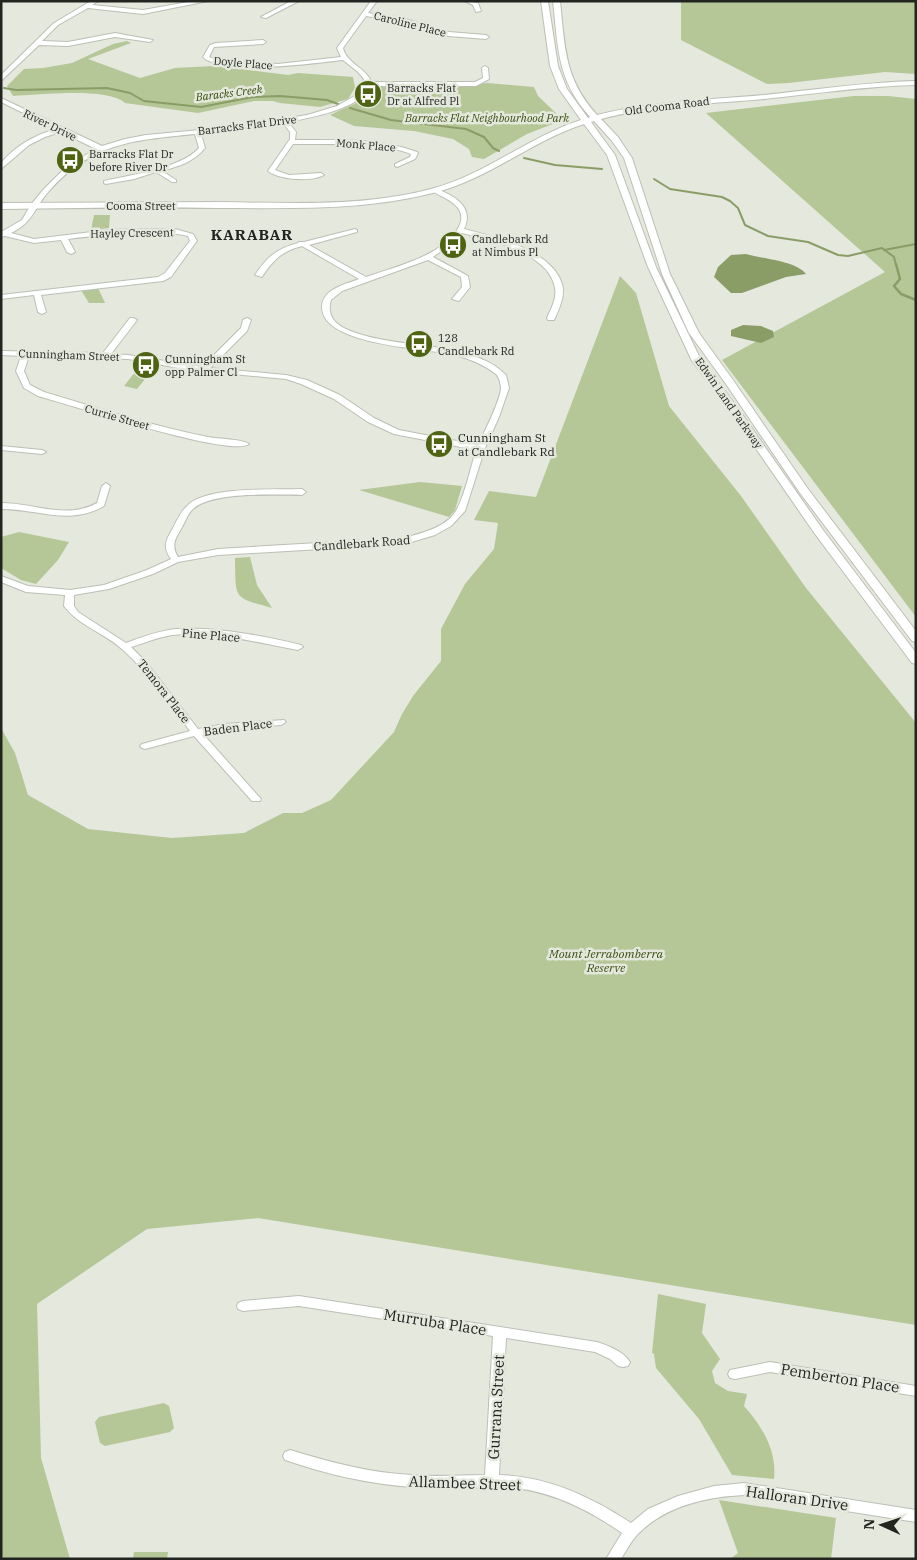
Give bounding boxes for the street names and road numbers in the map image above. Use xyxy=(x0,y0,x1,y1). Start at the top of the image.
street label: Caroline Place xyxy=(372,8,448,40)
street label: Doyle Place xyxy=(213,53,273,73)
street label: Old Cooma Road xyxy=(624,94,710,118)
street label: River Drive xyxy=(21,106,79,144)
street label: Barracks Flat Drive xyxy=(197,112,297,138)
street label: Monk Place xyxy=(336,135,396,155)
street label: Cooma Street xyxy=(106,199,176,213)
street label: Hayley Crescent xyxy=(90,225,174,241)
street label: Cunningham Street xyxy=(18,346,120,364)
street label: Edwin Land Parkway xyxy=(692,355,766,451)
street label: Currie Street xyxy=(83,401,151,433)
street label: Candlebark Road xyxy=(313,532,411,554)
street label: Pine Place xyxy=(181,625,241,645)
street label: Temora Place xyxy=(134,656,194,726)
street label: Baden Place xyxy=(203,715,273,739)
street label: Murruba Place xyxy=(382,1305,488,1339)
street label: Gurrana Street xyxy=(484,1354,508,1460)
street label: Pemberton Place xyxy=(779,1359,901,1397)
street label: Allambee Street xyxy=(408,1472,522,1494)
street label: Halloran Drive xyxy=(745,1481,849,1515)

